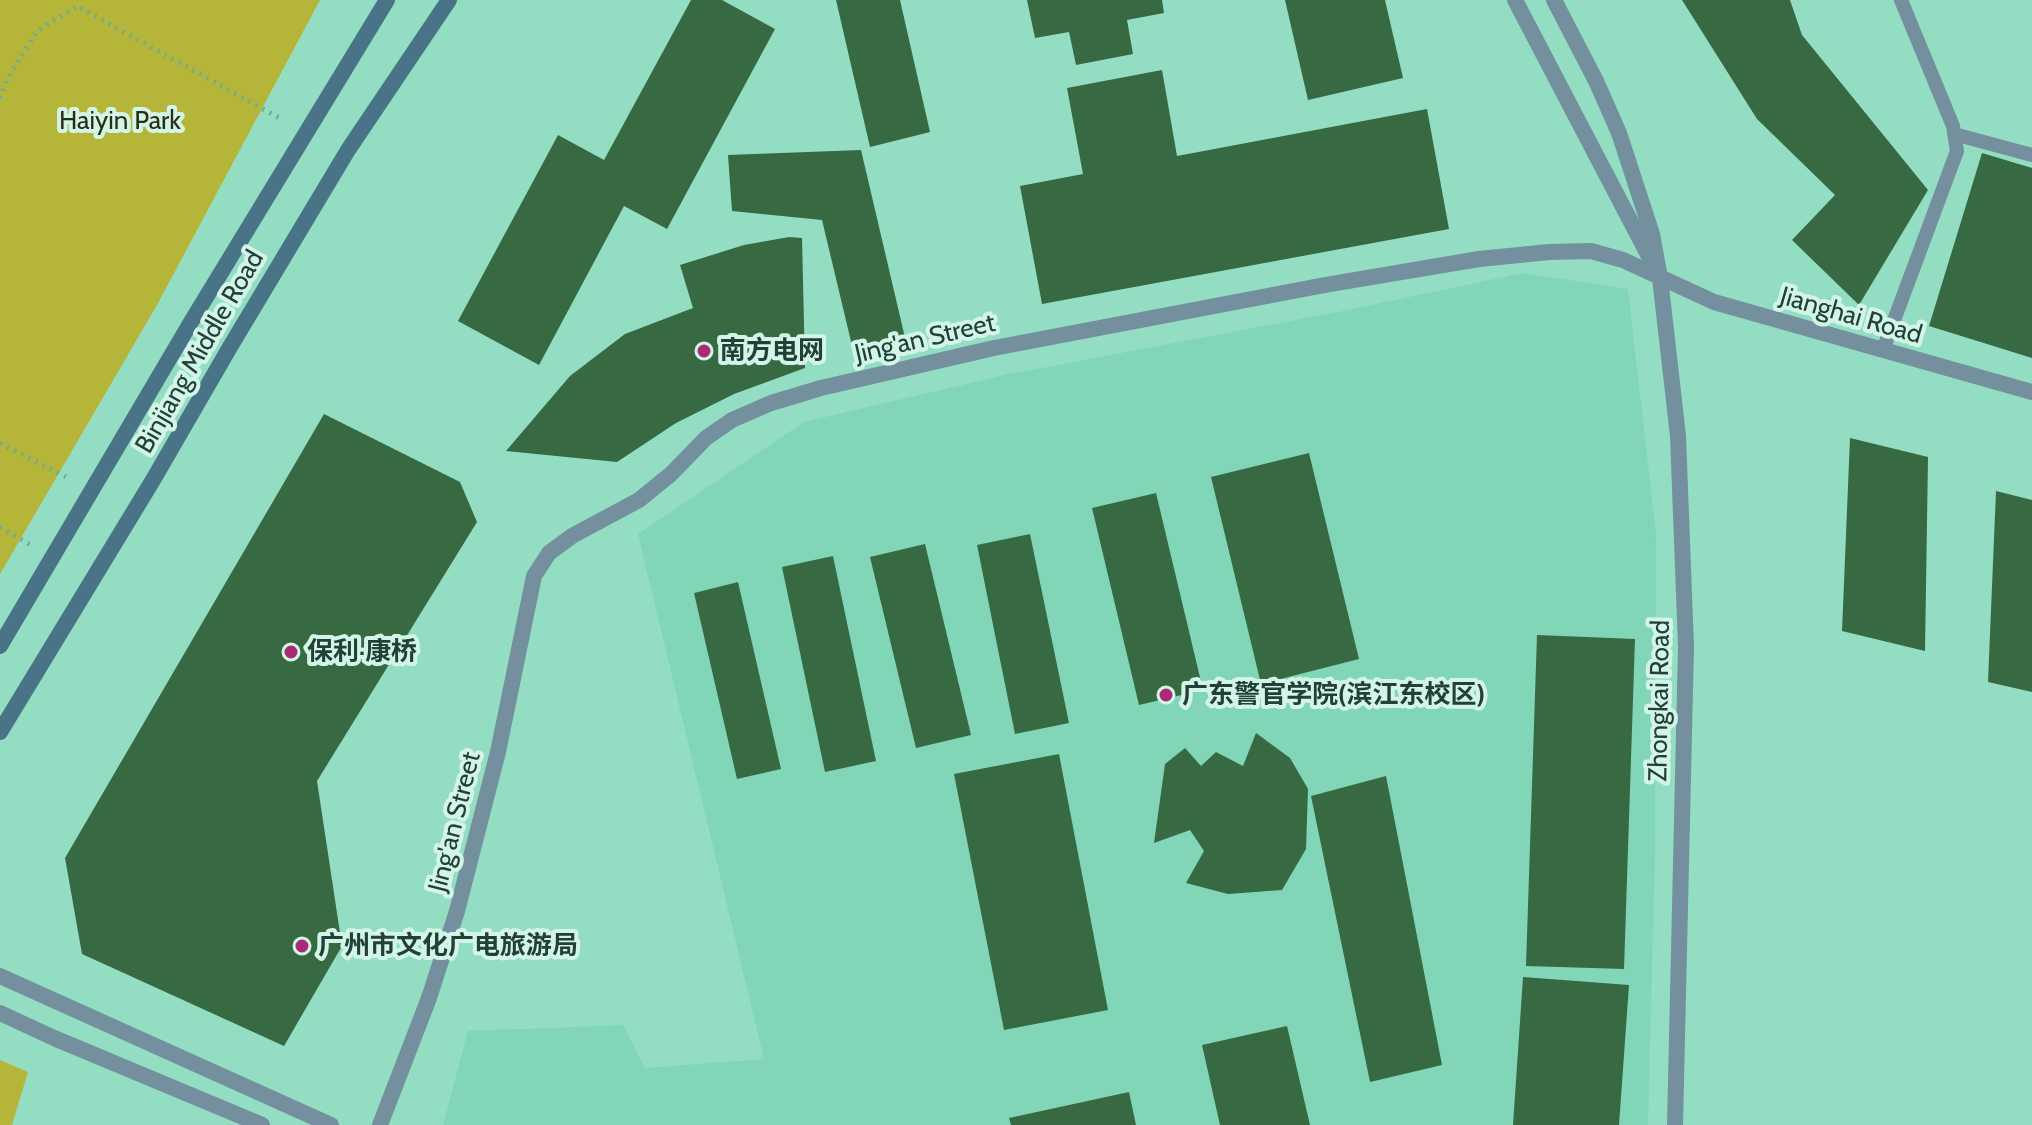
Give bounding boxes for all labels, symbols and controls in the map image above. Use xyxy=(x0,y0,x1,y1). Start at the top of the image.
park label: Haiyin Park xyxy=(59,105,181,137)
street label: Binjiang Middle Road xyxy=(129,245,271,459)
street label: Jianghai Road xyxy=(1776,281,1926,351)
street label: Jing'an Street xyxy=(852,308,998,370)
place label: 南方电网 xyxy=(720,335,824,367)
marker: 南方电网 xyxy=(695,342,713,360)
street label: Zhongkai Road xyxy=(1643,620,1677,782)
place label: 保利·康桥 xyxy=(307,636,417,668)
marker: 保利·康桥 xyxy=(282,643,300,661)
place label: 广东警官学院(滨江东校区) xyxy=(1182,679,1485,711)
marker: 广东警官学院(滨江东校区) xyxy=(1157,686,1175,704)
street label: Jing'an Street xyxy=(423,749,487,895)
place label: 广州市文化广电旅游局 xyxy=(318,930,578,962)
marker: 广州市文化广电旅游局 xyxy=(293,937,311,955)

